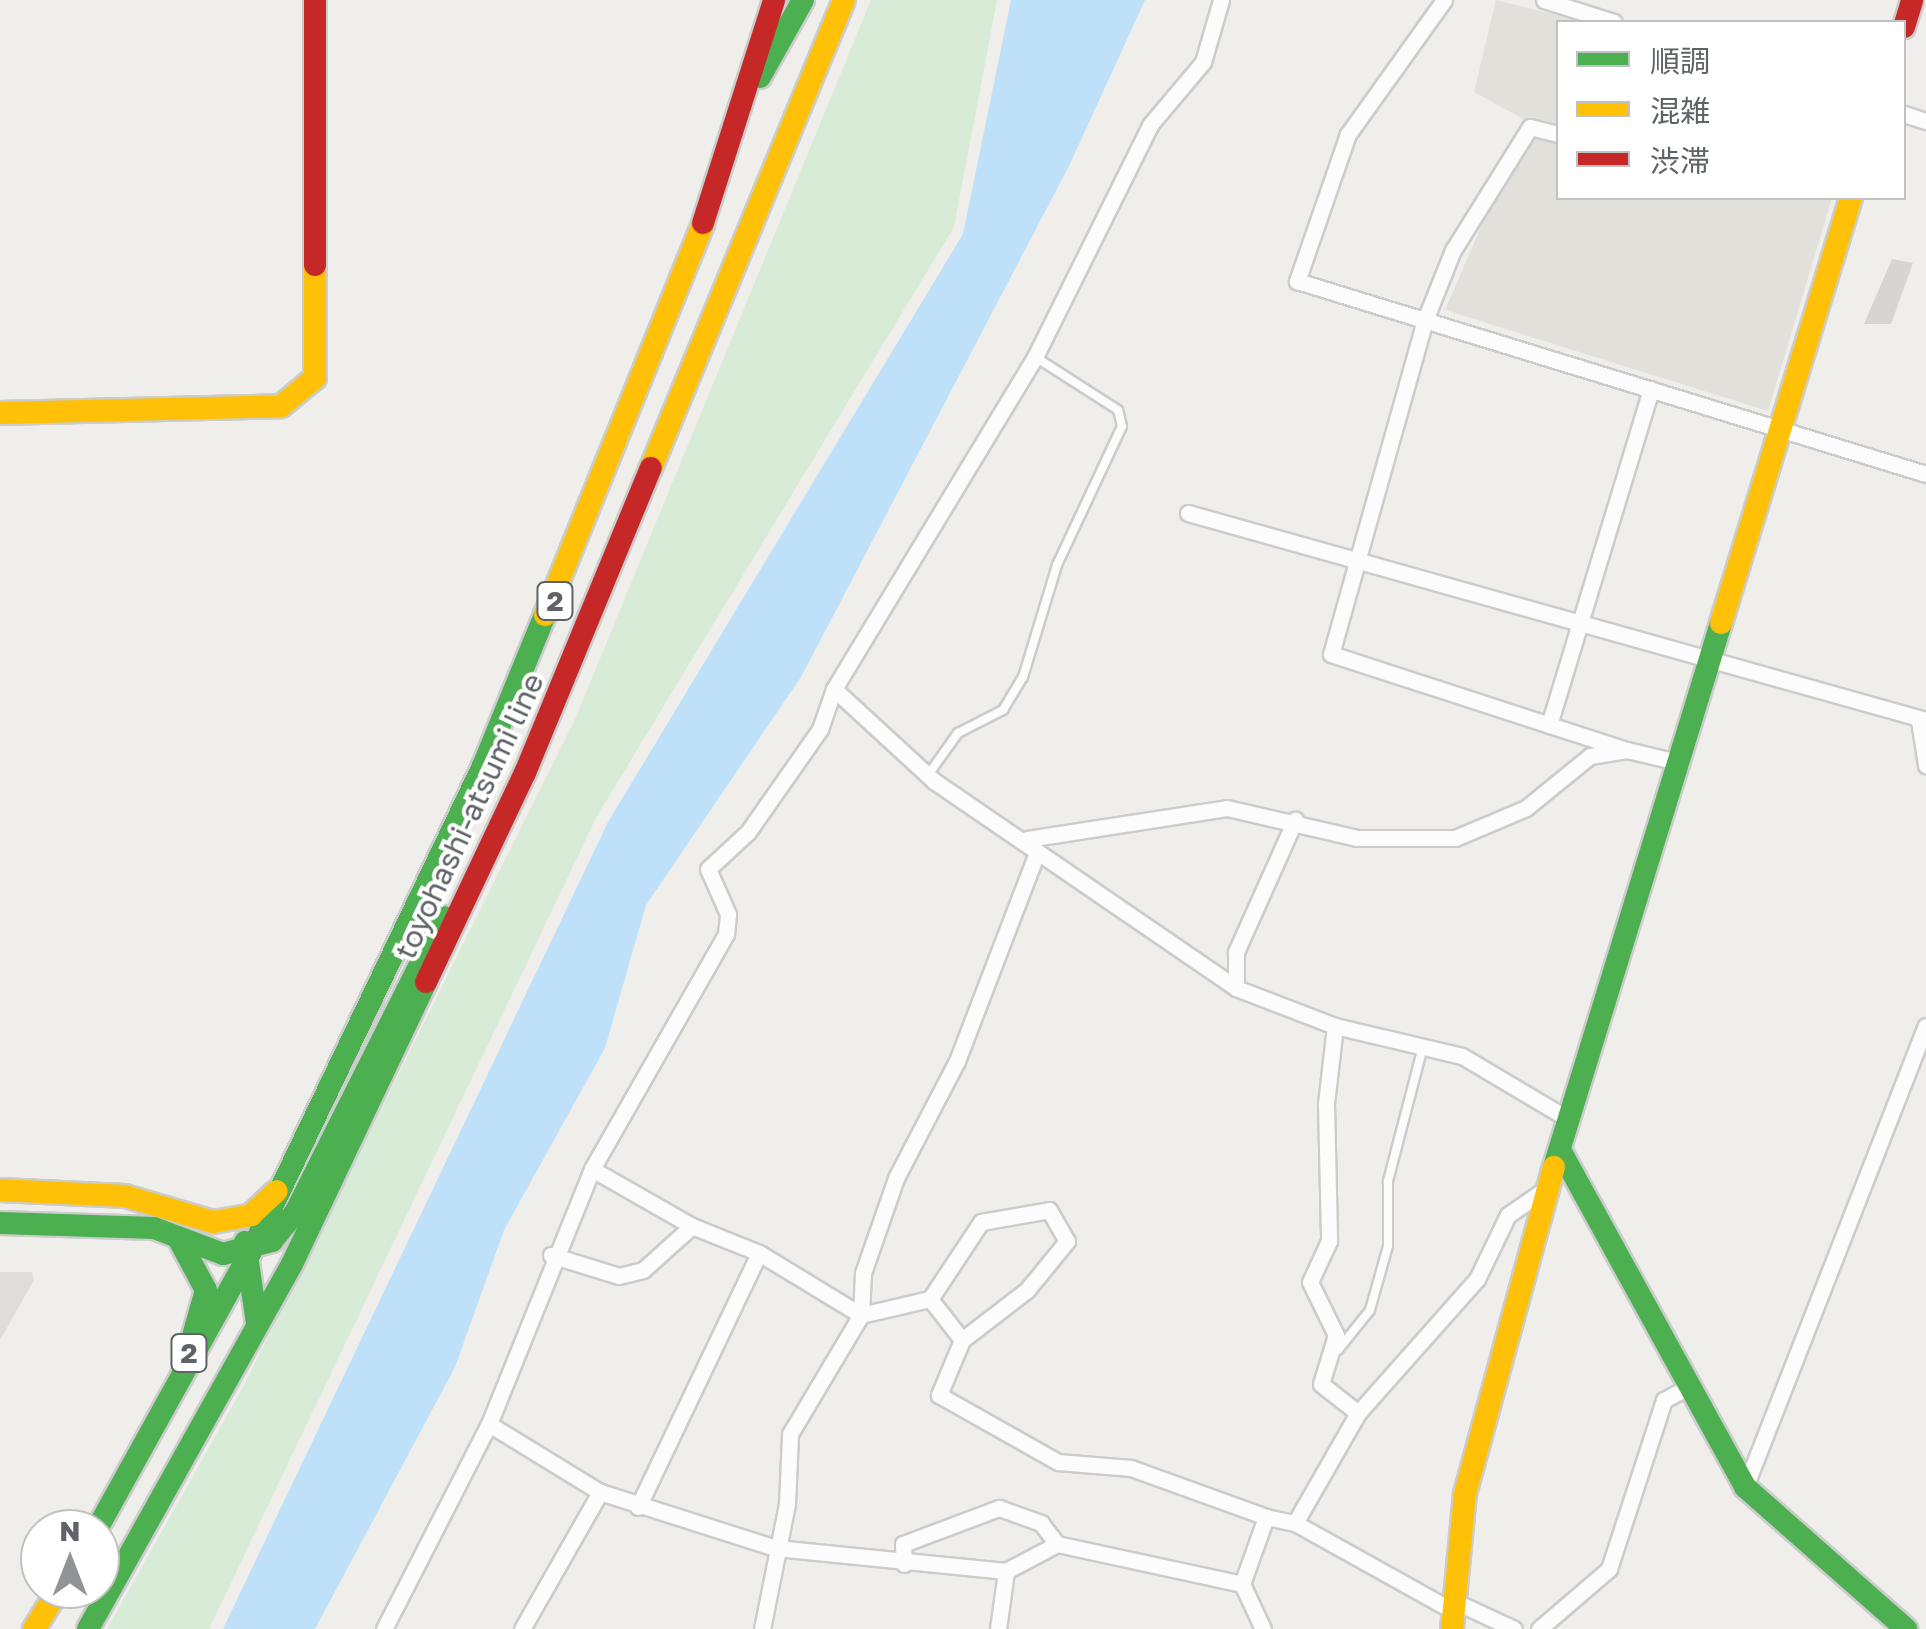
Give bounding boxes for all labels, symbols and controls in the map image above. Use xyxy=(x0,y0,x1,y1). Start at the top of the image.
legend xyxy=(1556,20,1906,200)
text: 順調 xyxy=(1650,43,1710,79)
text: 混雑 xyxy=(1650,93,1710,129)
text: 渋滞 xyxy=(1650,143,1710,179)
road number: 2 xyxy=(535,578,575,624)
street label: toyohashi-atsumi line xyxy=(387,667,551,965)
road number: 2 xyxy=(169,1330,209,1376)
north arrow xyxy=(20,1509,120,1609)
text: N xyxy=(59,1514,81,1547)

